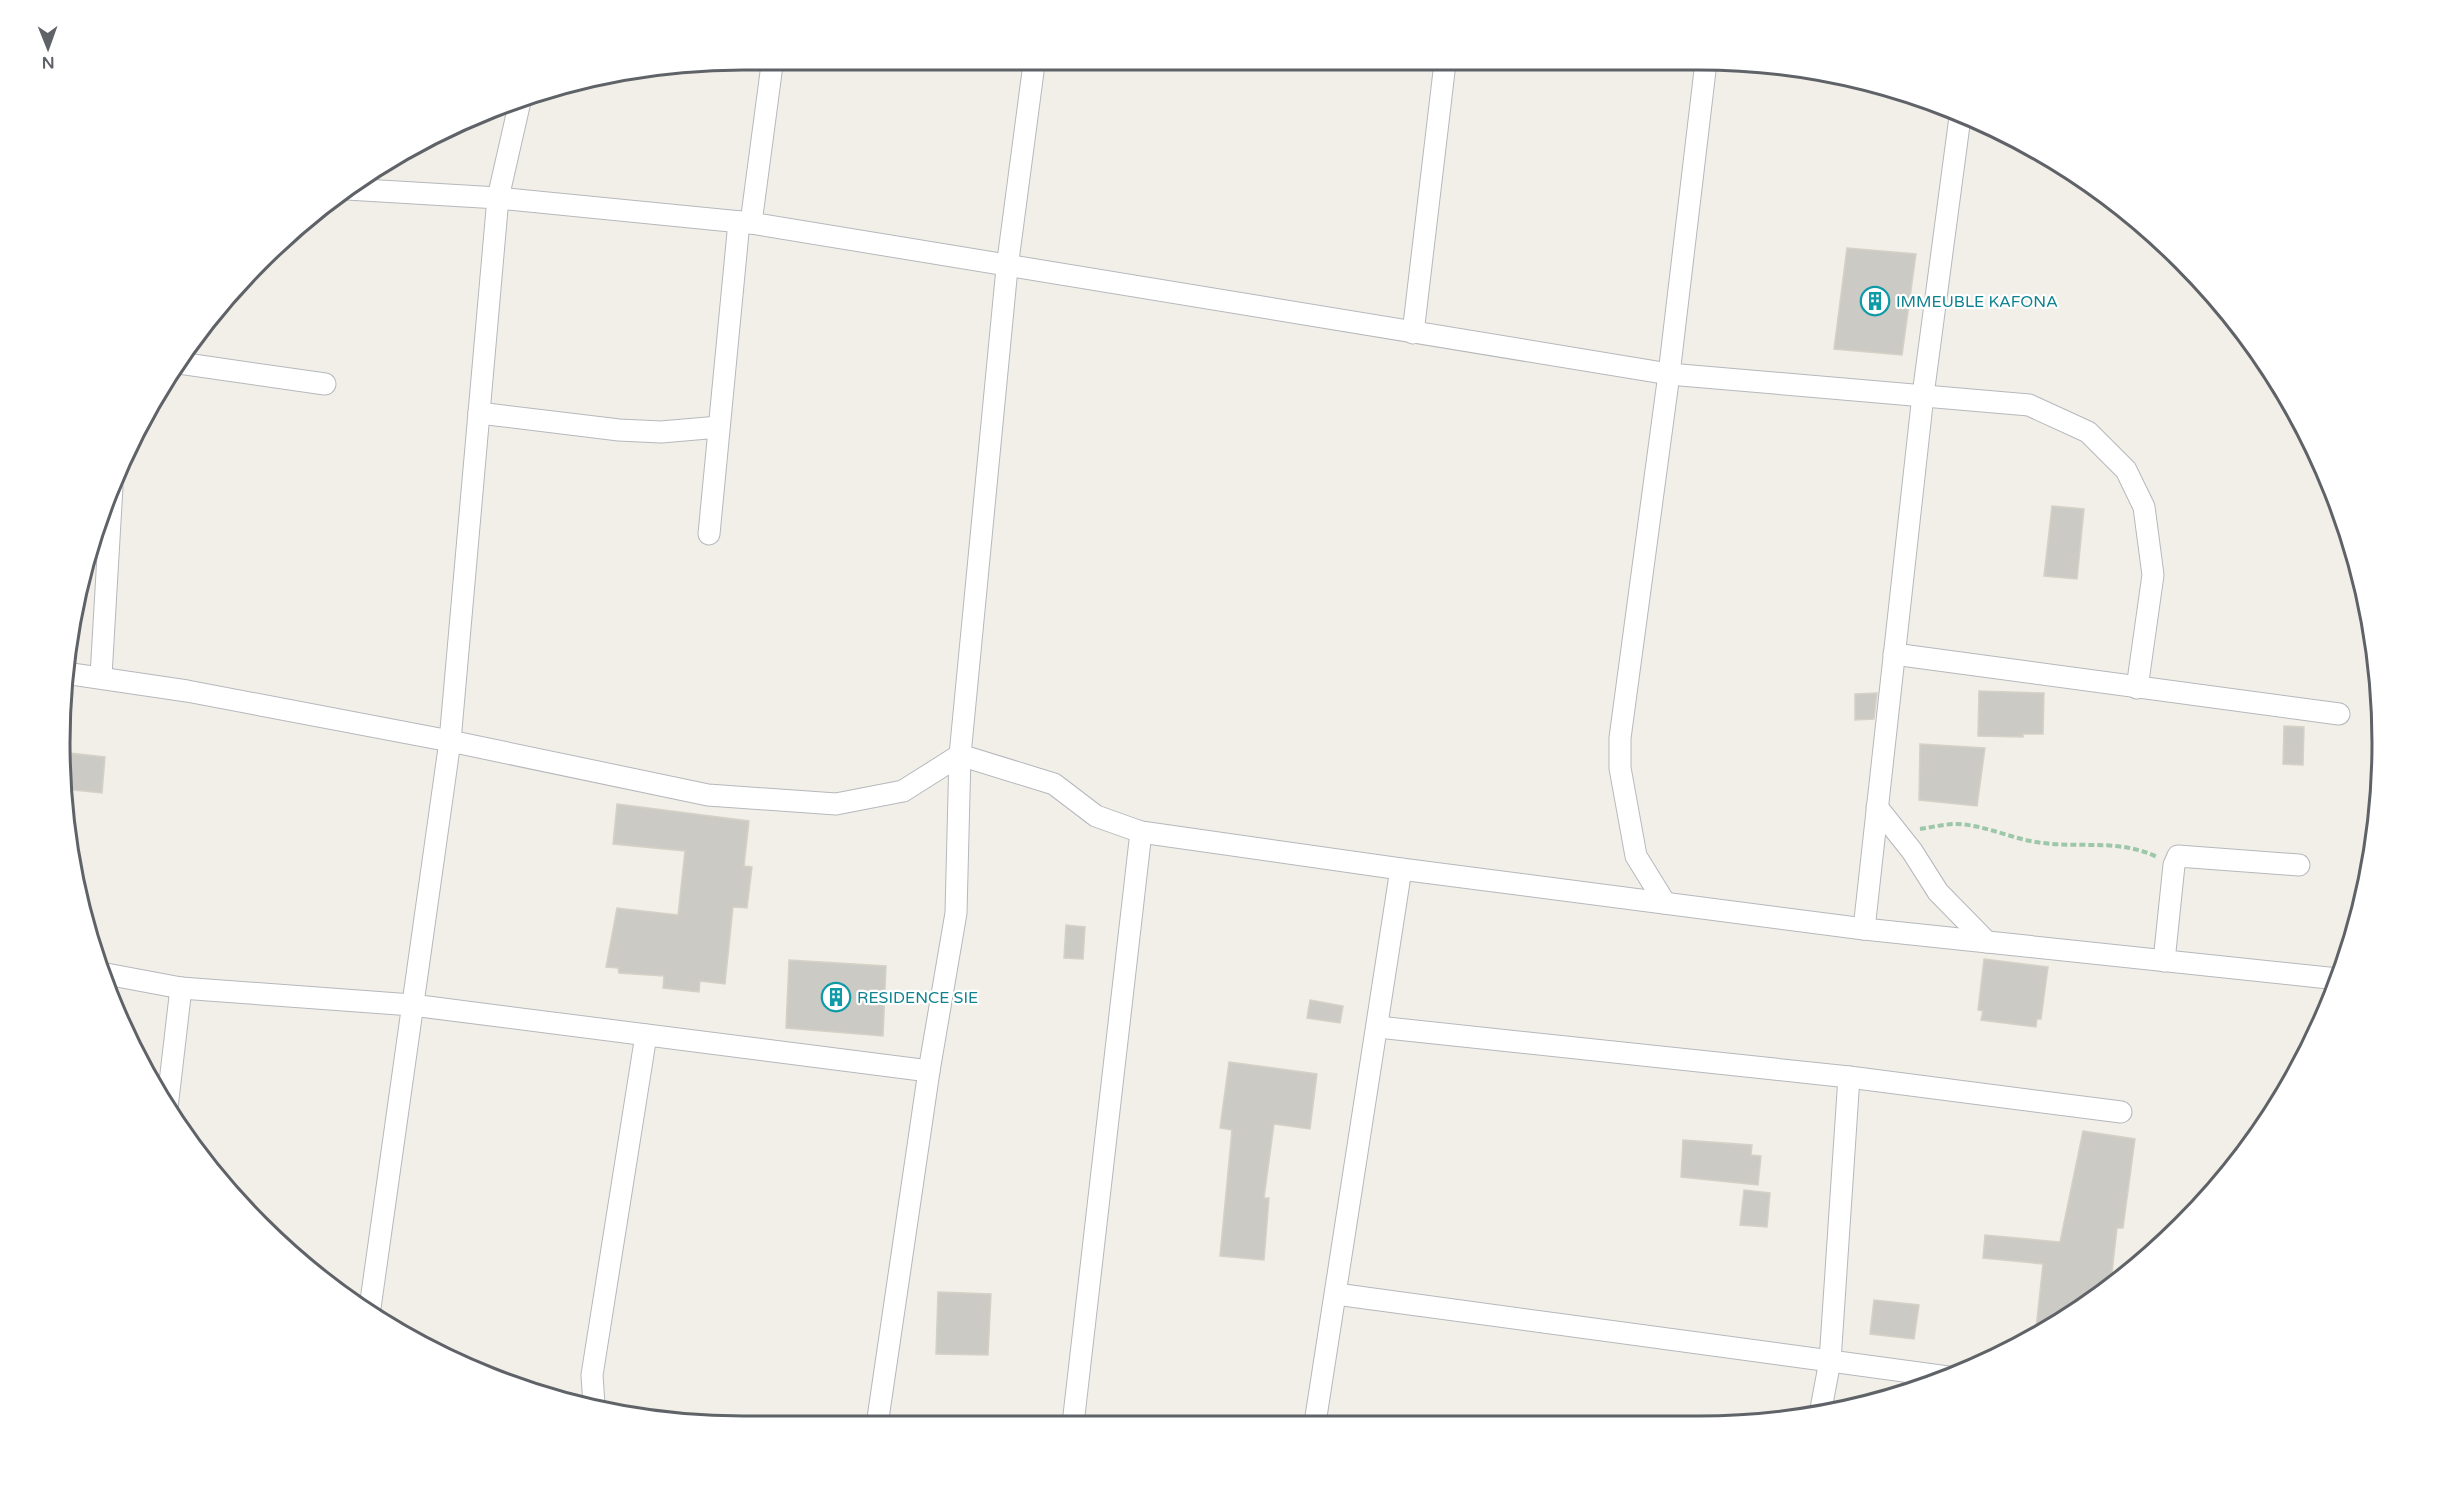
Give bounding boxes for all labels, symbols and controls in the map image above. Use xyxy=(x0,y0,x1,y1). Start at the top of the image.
north arrow xyxy=(18,18,78,78)
text: N xyxy=(42,52,55,72)
building icon: IMMEUBLE KAFONA xyxy=(1859,285,1891,317)
place label: IMMEUBLE KAFONA xyxy=(1896,292,2058,312)
building icon: RESIDENCE SIE xyxy=(820,981,852,1013)
place label: RESIDENCE SIE xyxy=(857,988,978,1008)

